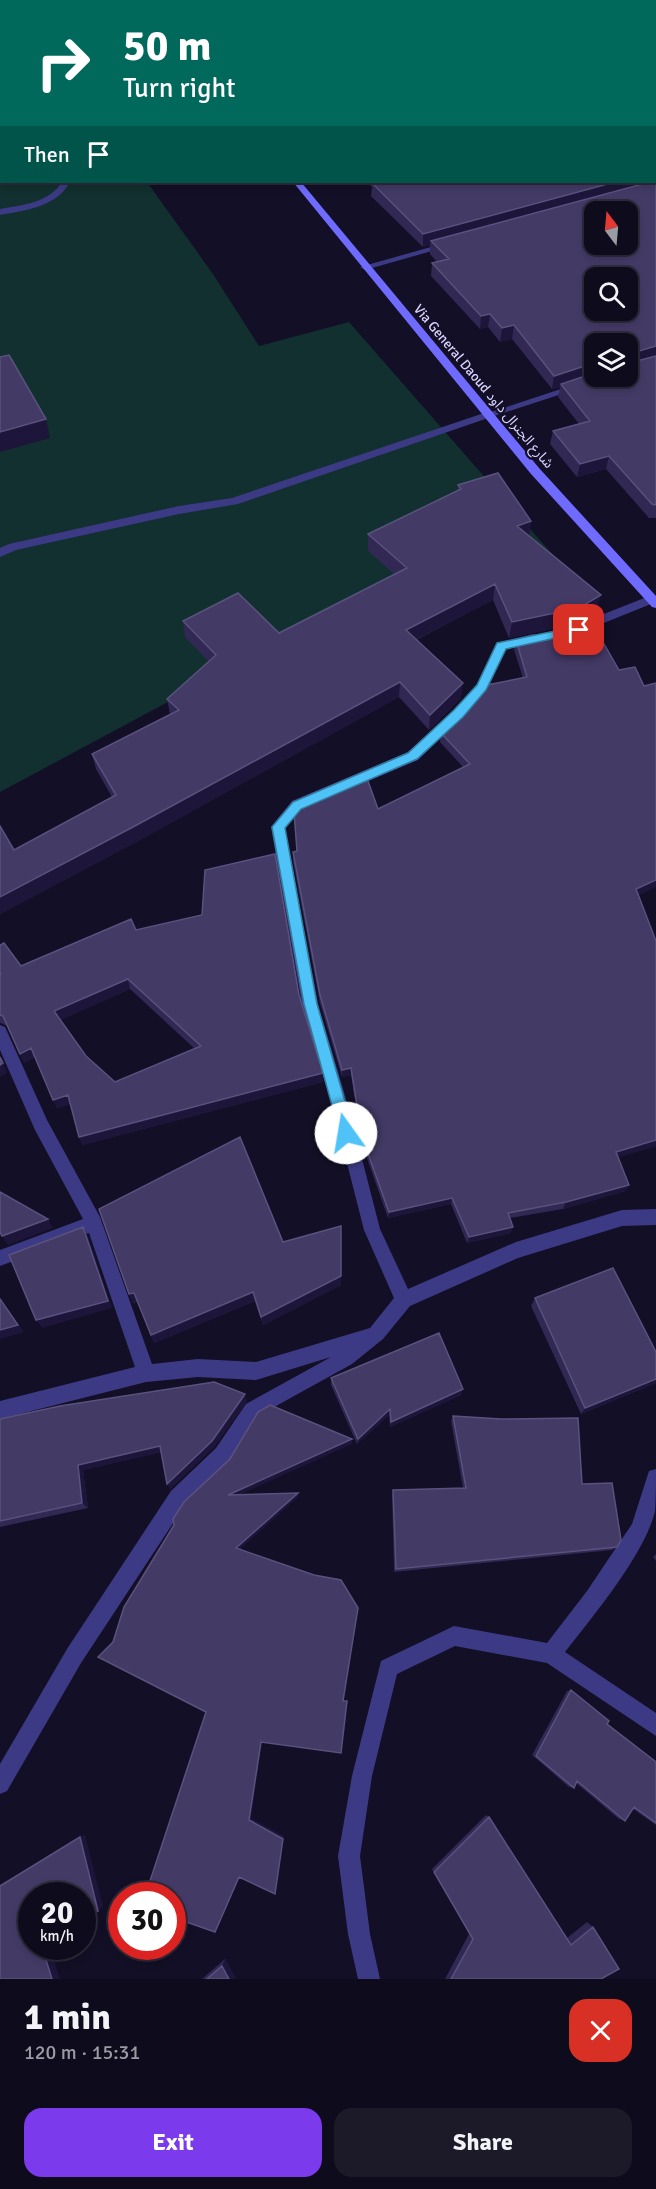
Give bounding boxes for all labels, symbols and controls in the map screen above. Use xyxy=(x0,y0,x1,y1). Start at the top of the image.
text: 50 m xyxy=(123,21,212,72)
icon: right xyxy=(24,24,102,102)
text: Turn right xyxy=(123,72,236,105)
icon: arrive xyxy=(82,138,115,171)
text: Then xyxy=(24,141,70,168)
north arrow xyxy=(584,201,638,255)
map controls xyxy=(584,201,638,387)
button: search xyxy=(584,267,638,321)
street label: Via General Daoud شارع الجنرال داود xyxy=(408,301,557,473)
button: layers xyxy=(584,333,638,387)
pin xyxy=(553,604,604,655)
icon: arrive xyxy=(562,613,595,646)
position arrow xyxy=(314,1101,378,1165)
speed limit sign: 30 xyxy=(108,1882,186,1960)
text: 20 xyxy=(41,1895,73,1932)
text: km/h xyxy=(40,1927,74,1945)
text: 1 min xyxy=(24,1995,111,2040)
button: close xyxy=(569,1999,632,2062)
text: 120 m · 15:31 xyxy=(24,2040,140,2065)
button: Exit xyxy=(24,2108,322,2177)
button: Share xyxy=(334,2108,632,2177)

